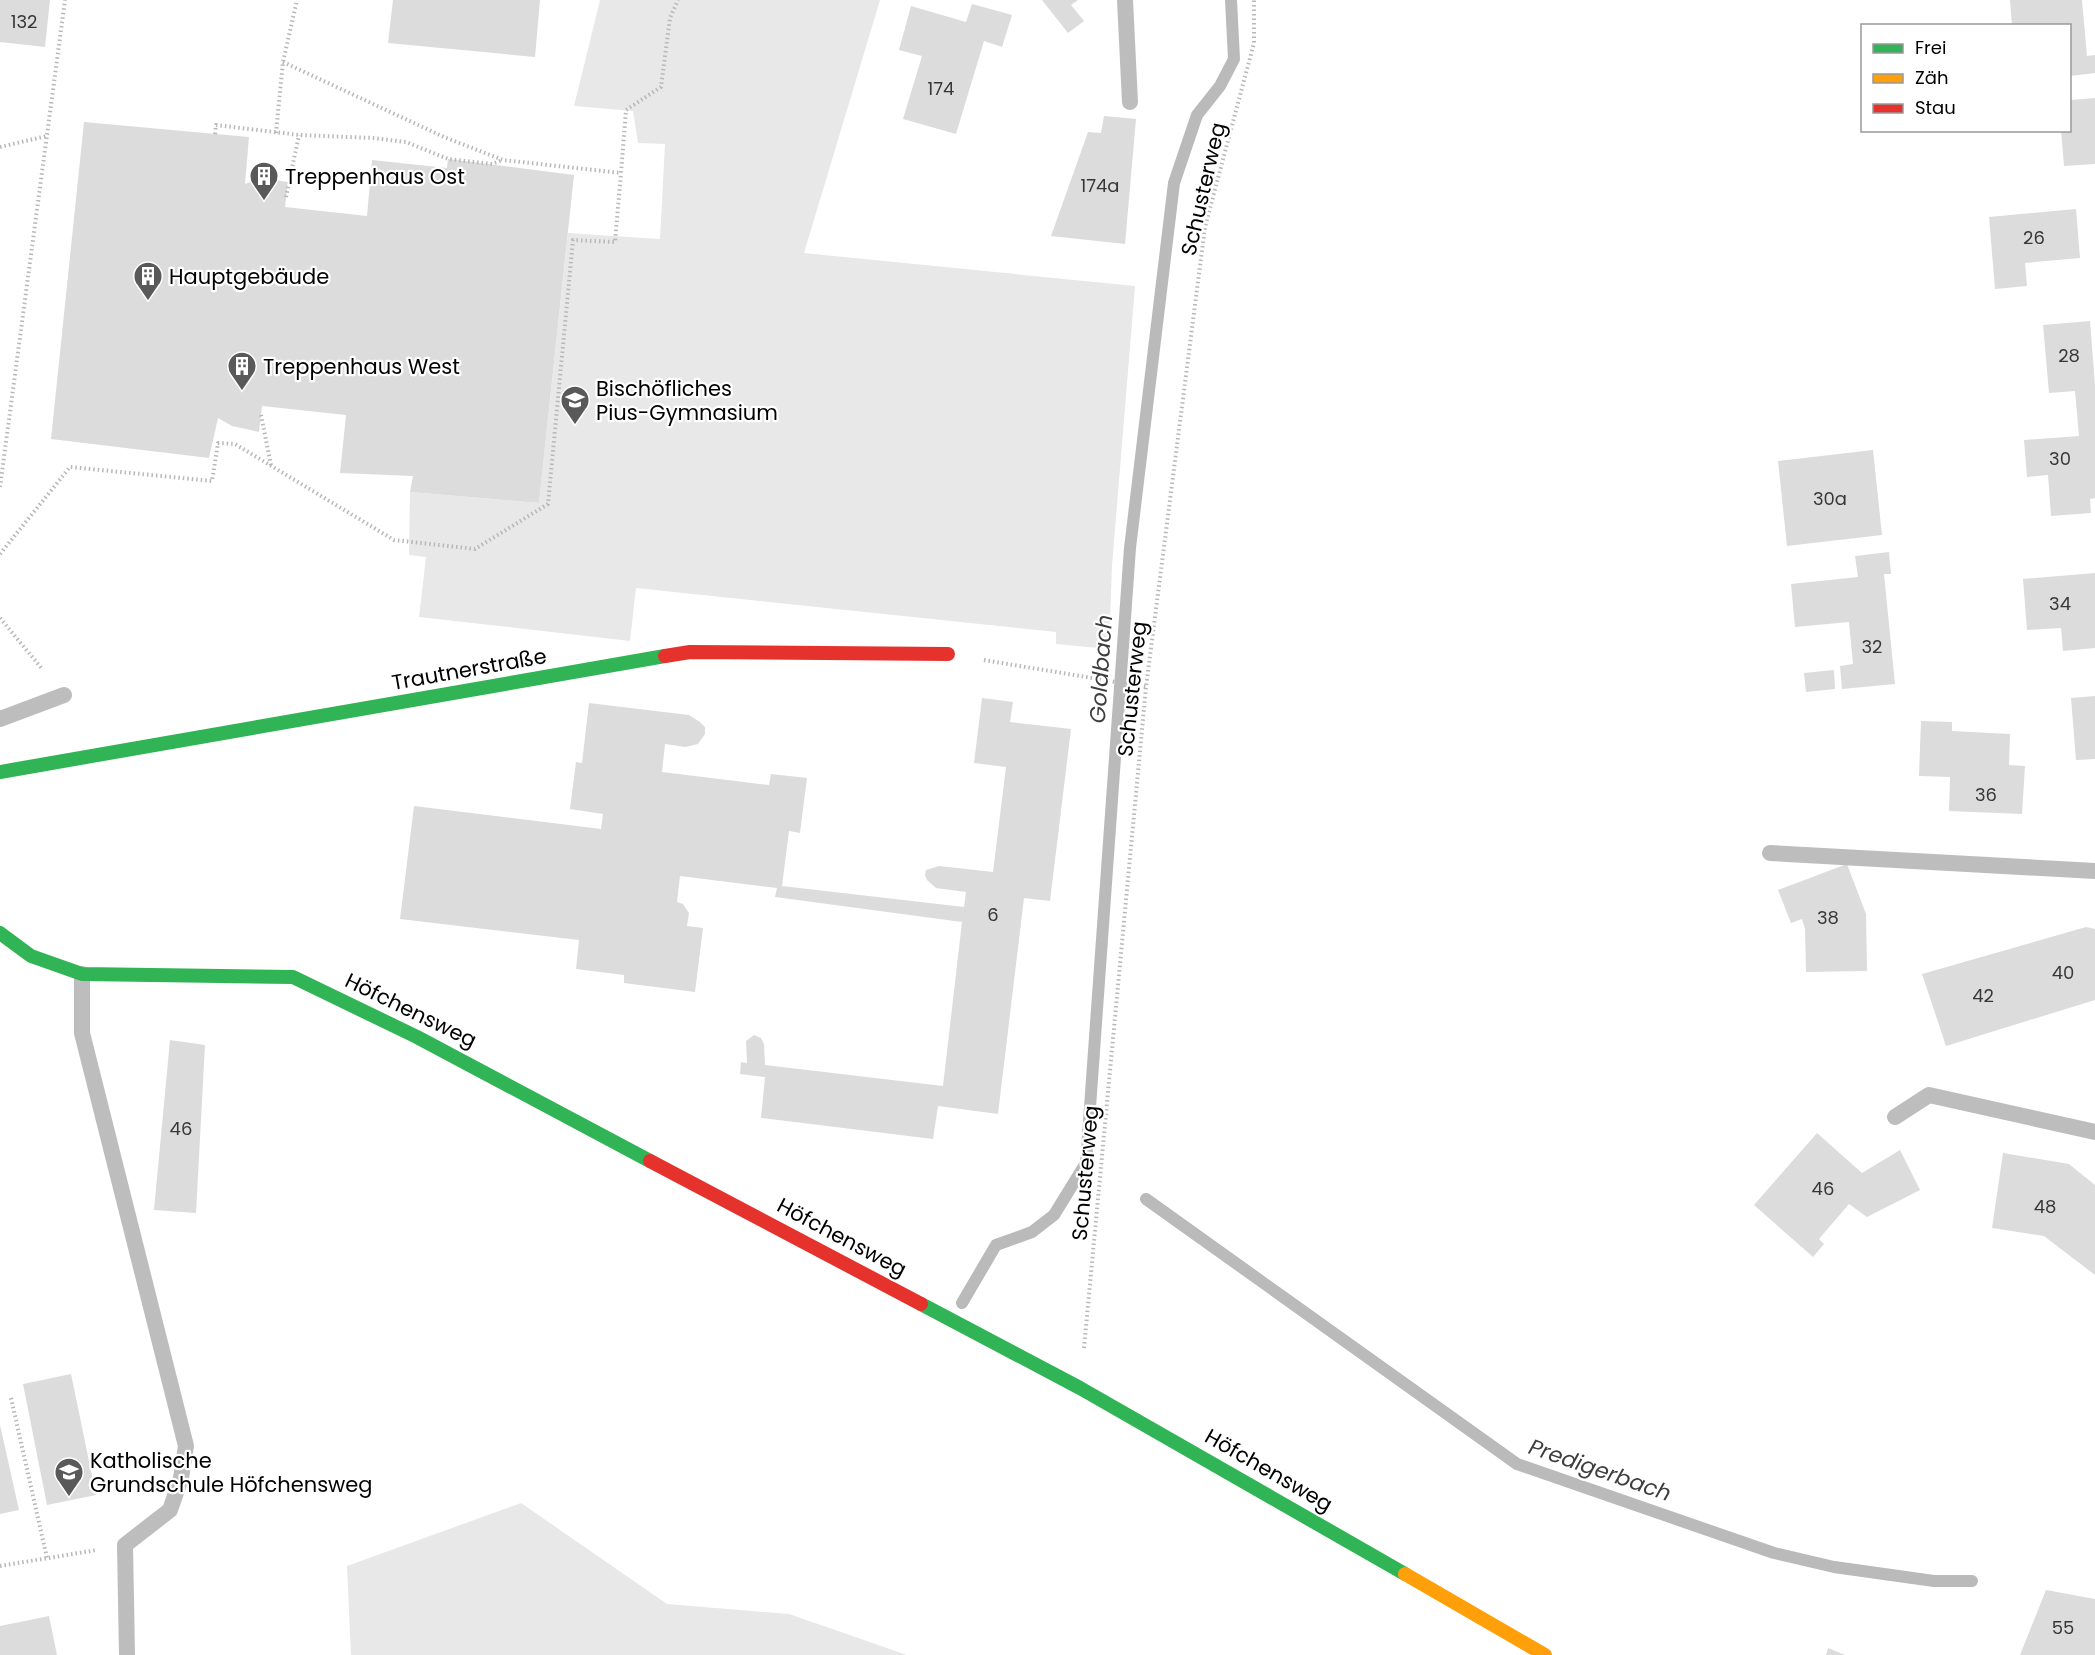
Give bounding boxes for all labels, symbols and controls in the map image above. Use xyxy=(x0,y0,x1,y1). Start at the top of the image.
house number: 132 xyxy=(11,9,37,34)
legend xyxy=(1861,24,2071,132)
text: Frei xyxy=(1915,35,1946,60)
text: Zäh xyxy=(1915,65,1948,90)
house number: 174 xyxy=(928,76,954,101)
text: Stau xyxy=(1915,95,1956,120)
street label: Schusterweg xyxy=(1174,120,1232,258)
building icon: Treppenhaus Ost xyxy=(248,160,280,202)
place label: Treppenhaus Ost xyxy=(285,162,465,191)
house number: 174a xyxy=(1080,173,1120,198)
house number: 26 xyxy=(2023,225,2045,250)
building icon: Hauptgebäude xyxy=(132,260,164,302)
place label: Hauptgebäude xyxy=(169,262,329,291)
house number: 28 xyxy=(2058,343,2080,368)
building icon: Treppenhaus West xyxy=(226,350,258,392)
place label: Treppenhaus West xyxy=(263,352,460,381)
place label: Bischöfliches Pius-Gymnasium xyxy=(596,374,778,427)
school or university icon: Bischöfliches Pius-Gymnasium xyxy=(559,384,591,426)
house number: 30 xyxy=(2049,446,2071,471)
house number: 30a xyxy=(1813,486,1847,511)
house number: 34 xyxy=(2049,591,2071,616)
water label: Goldbach xyxy=(1082,614,1120,724)
street label: Schusterweg xyxy=(1110,620,1154,758)
house number: 32 xyxy=(1862,634,1882,659)
street label: Trautnerstraße xyxy=(389,641,549,697)
house number: 36 xyxy=(1975,782,1997,807)
house number: 6 xyxy=(987,902,999,927)
house number: 38 xyxy=(1817,905,1839,930)
house number: 40 xyxy=(2052,960,2074,985)
street label: Höfchensweg xyxy=(340,966,482,1054)
house number: 42 xyxy=(1972,983,1994,1008)
street label: Schusterweg xyxy=(1065,1104,1105,1242)
house number: 46 xyxy=(170,1116,192,1141)
house number: 46 xyxy=(1812,1176,1834,1201)
street label: Höfchensweg xyxy=(772,1191,912,1283)
house number: 48 xyxy=(2034,1194,2056,1219)
street label: Höfchensweg xyxy=(1200,1422,1338,1518)
water label: Predigerbach xyxy=(1525,1431,1675,1509)
place label: Katholische Grundschule Höfchensweg xyxy=(90,1446,373,1499)
school or university icon: Katholische Grundschule Höfchensweg xyxy=(53,1456,85,1498)
house number: 55 xyxy=(2052,1615,2074,1640)

